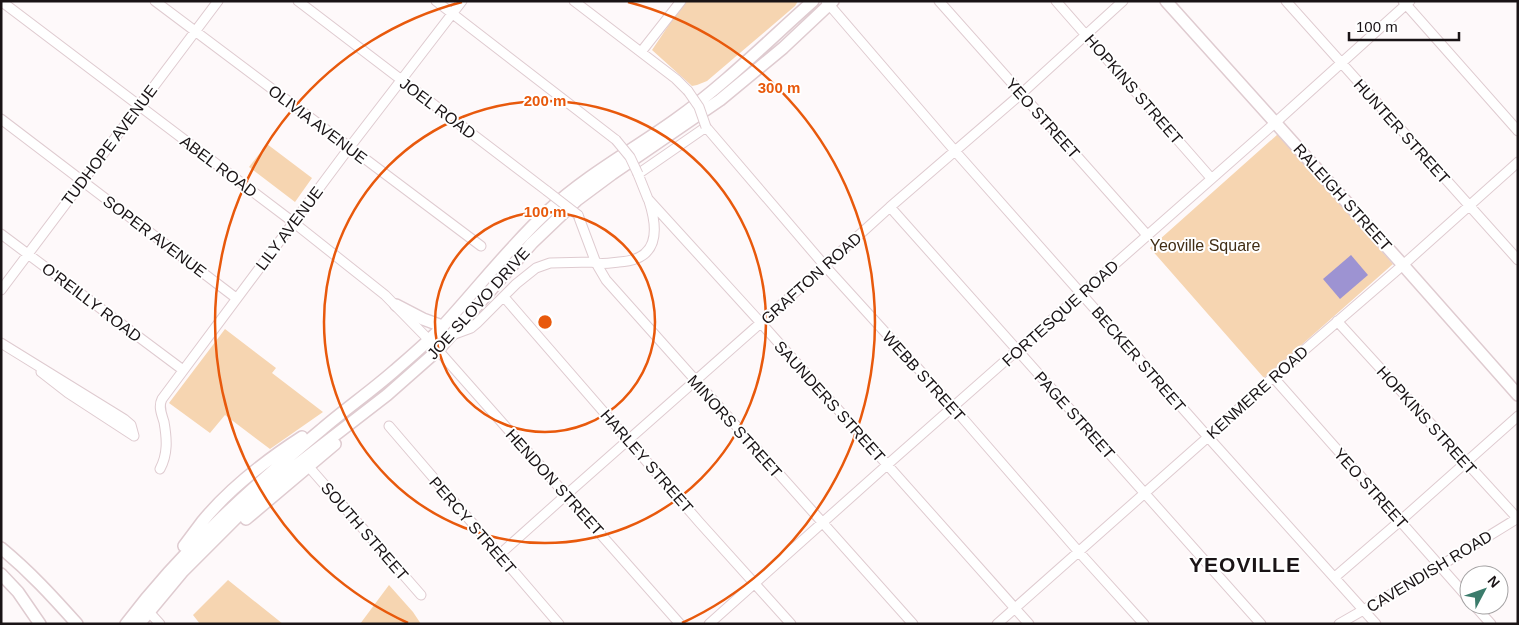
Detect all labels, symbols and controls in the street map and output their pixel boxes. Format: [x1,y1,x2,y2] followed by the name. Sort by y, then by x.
[1349,10,1459,42] scale bar
[1356,18,1398,35] text: 100 m
[1081,31,1186,148] street label: HOPKINS STREET
[397,75,479,142] street label: JOEL ROAD
[1002,75,1083,162] street label: YEO STREET
[1350,76,1453,187] street label: HUNTER STREET
[758,79,800,96] text: 300 m
[59,82,160,209] street label: TUDHOPE AVENUE
[265,82,370,167] street label: OLIVIA AVENUE
[524,92,566,109] text: 200 m
[177,132,260,201] street label: ABEL ROAD
[1290,140,1395,254] street label: RALEIGH STREET
[253,183,326,273] street label: LILY AVENUE
[100,192,209,281] street label: SOPER AVENUE
[524,203,566,220] text: 100 m
[758,229,865,328] street label: GRAFTON ROAD
[1150,237,1260,254] park label: Yeoville Square
[424,244,533,363] street label: JOE SLOVO DRIVE
[999,257,1122,370] street label: FORTESQUE ROAD
[39,260,145,345] street label: O'REILLY ROAD
[1088,303,1189,415] street label: BECKER STREET
[536,313,554,331] centre of rings
[879,328,968,425] street label: WEBB STREET
[771,338,888,465] street label: SAUNDERS STREET
[1203,343,1311,442] street label: KENMERE ROAD
[1374,363,1480,478] street label: HOPKINS STREET
[1031,368,1118,462] street label: PAGE STREET
[684,372,785,481] street label: MINORS STREET
[597,406,696,517] street label: HARLEY STREET
[503,426,607,539] street label: HENDON STREET
[1330,445,1411,532] street label: YEO STREET
[426,474,519,577] street label: PERCY STREET
[318,479,412,584] street label: SOUTH STREET
[1363,526,1495,616] street label: CAVENDISH ROAD
[1189,553,1301,576] district label: YEOVILLE
[1459,565,1509,615] north arrow

